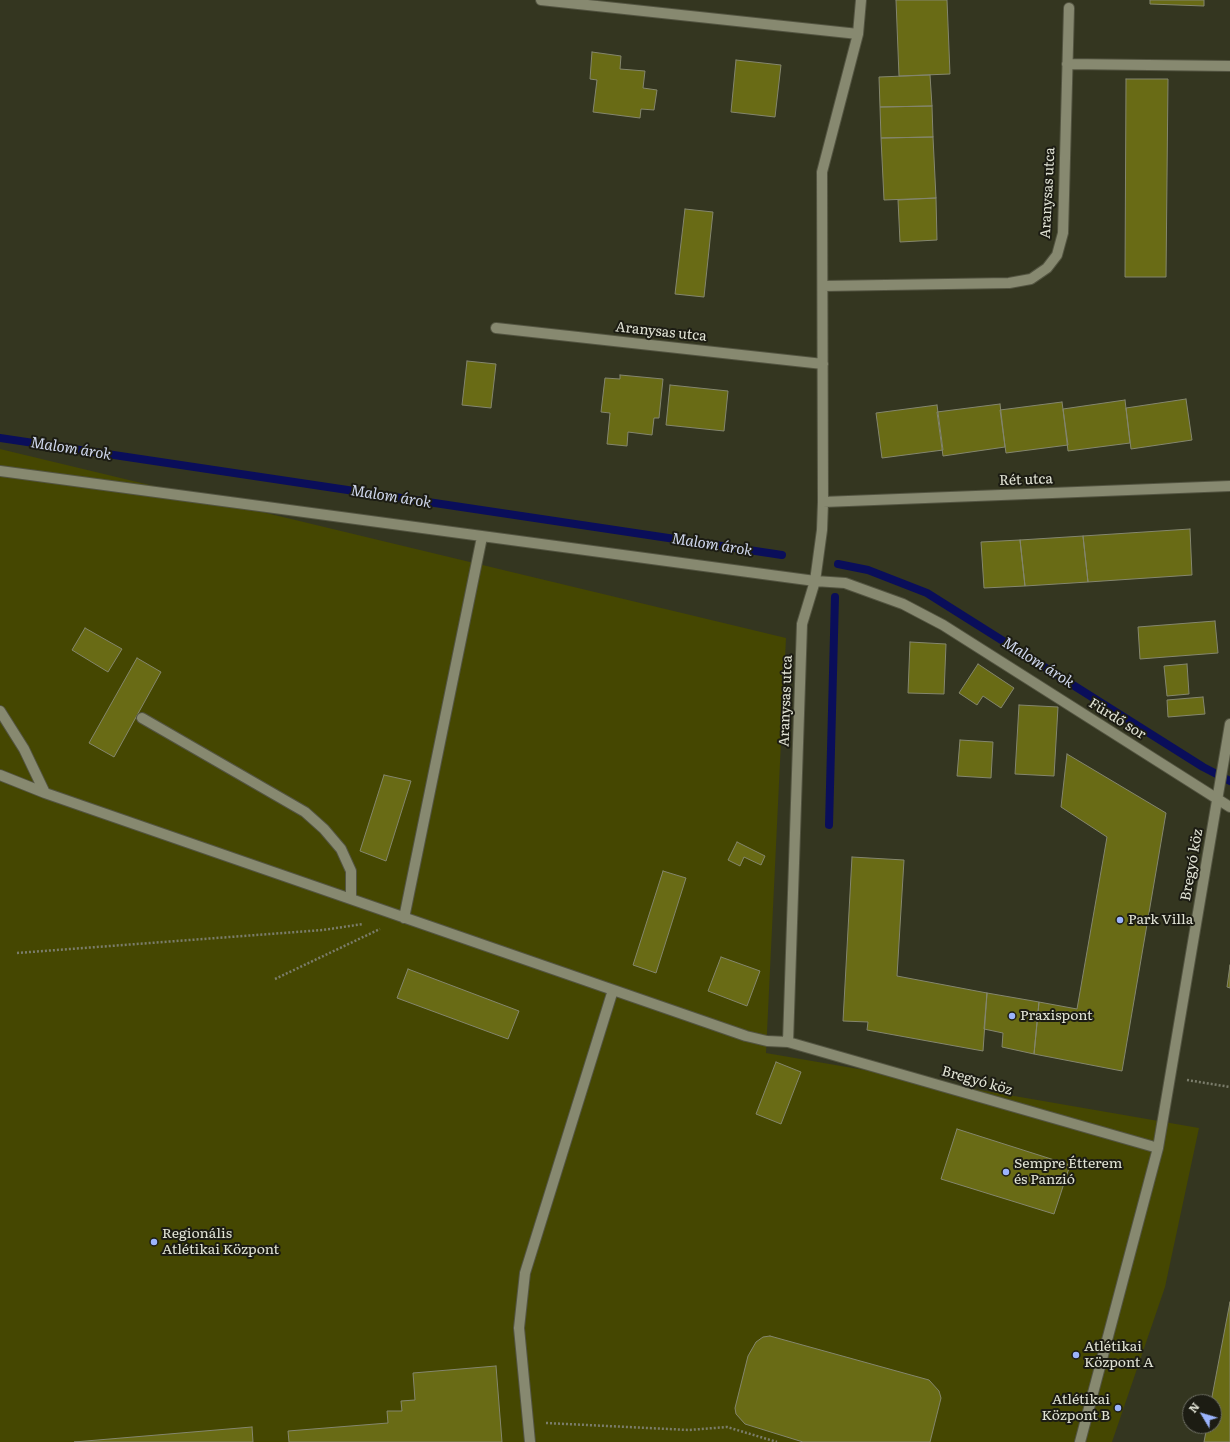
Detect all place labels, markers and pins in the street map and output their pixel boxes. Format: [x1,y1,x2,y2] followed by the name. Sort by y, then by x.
[1128,912,1193,928] place label: Park Villa
[1115,915,1125,925] marker: Park Villa
[1020,1008,1093,1024] place label: Praxispont
[1007,1011,1017,1021] marker: Praxispont
[1014,1156,1122,1188] place label: Sempre Étterem és Panzió
[1001,1167,1011,1177] marker: Sempre Étterem és Panzió
[162,1226,279,1258] place label: Regionális Atlétikai Központ
[149,1237,159,1247] marker: Regionális Atlétikai Központ
[1084,1339,1154,1372] place label: Atlétikai Központ A
[1071,1350,1081,1360] marker: Atlétikai Központ A
[1042,1392,1110,1424] place label: Atlétikai Központ B
[1113,1403,1123,1413] marker: Atlétikai Központ B

